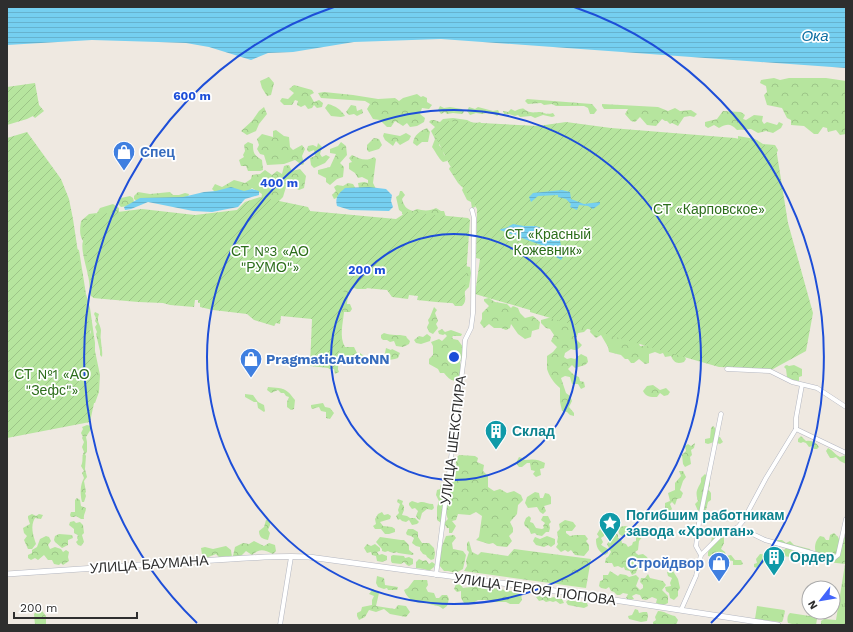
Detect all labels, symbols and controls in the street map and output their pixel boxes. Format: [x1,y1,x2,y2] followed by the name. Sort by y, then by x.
[801,27,829,45] water label: Ока
[173,89,211,103] text: 600 m
[111,139,137,172] shop icon: Спец
[140,144,175,160] place label: Спец
[260,176,298,190] text: 400 m
[653,201,765,217] park label: СТ «Карповское»
[505,226,591,258] park label: СТ «Красный Кожевник»
[231,243,309,275] park label: СТ №3 «АО "РУМО"»
[348,263,386,277] text: 200 m
[238,346,264,379] shop icon: PragmaticAutoNN
[447,350,461,364] centre of rings
[266,351,390,367] place label: PragmaticAutoNN
[14,366,90,398] park label: СТ №1 «АО "Зефс"»
[437,374,469,506] street label: УЛИЦА ШЕКСПИРА
[483,418,509,451] building icon: Склад
[512,423,555,439] place label: Склад
[626,507,785,539] place label: Погибшим работникам завода «Хромтан»
[597,510,623,543] place icon: Погибшим работникам завода «Хромтан»
[761,544,787,577] building icon: Ордер
[790,549,834,565] place label: Ордер
[706,550,732,583] shop icon: Стройдвор
[89,552,210,576] street label: УЛИЦА БАУМАНА
[627,555,704,571] place label: Стройдвор
[453,570,618,608] street label: УЛИЦА ГЕРОЯ ПОПОВА
[801,580,841,620] north arrow
[14,594,137,620] scale bar
[805,598,821,612] text: N
[20,601,57,615] text: 200 m

